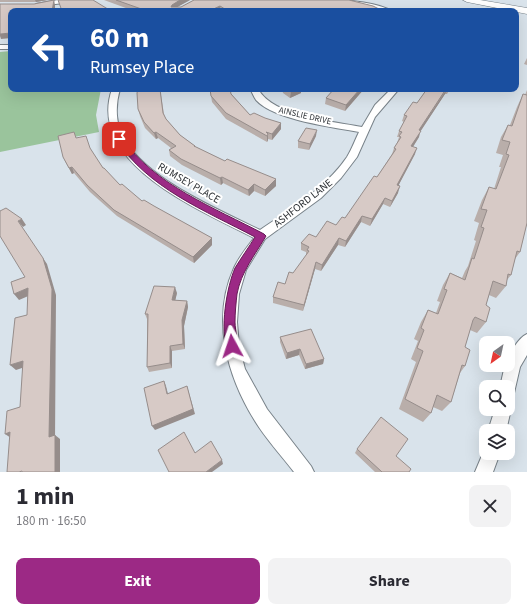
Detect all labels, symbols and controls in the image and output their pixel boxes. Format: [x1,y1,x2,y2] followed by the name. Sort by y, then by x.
[90,18,149,58] text: 60 m
[24,24,76,76] icon: left
[90,55,194,80] text: Rumsey Place
[277,104,333,128] street label: AINSLIE DRIVE
[102,122,136,156] pin
[108,128,130,150] icon: arrive
[155,159,223,207] street label: RUMSEY PLACE
[270,175,336,231] street label: ASHFORD LANE
[211,325,253,367] position arrow
[479,336,515,372] north arrow
[479,336,515,460] map controls
[479,380,515,416] button: search
[479,424,515,460] button: layers
[16,479,74,514] text: 1 min
[469,485,511,527] button: close
[16,512,86,530] text: 180 m · 16:50
[16,558,260,604] button: Exit
[268,558,511,604] button: Share

